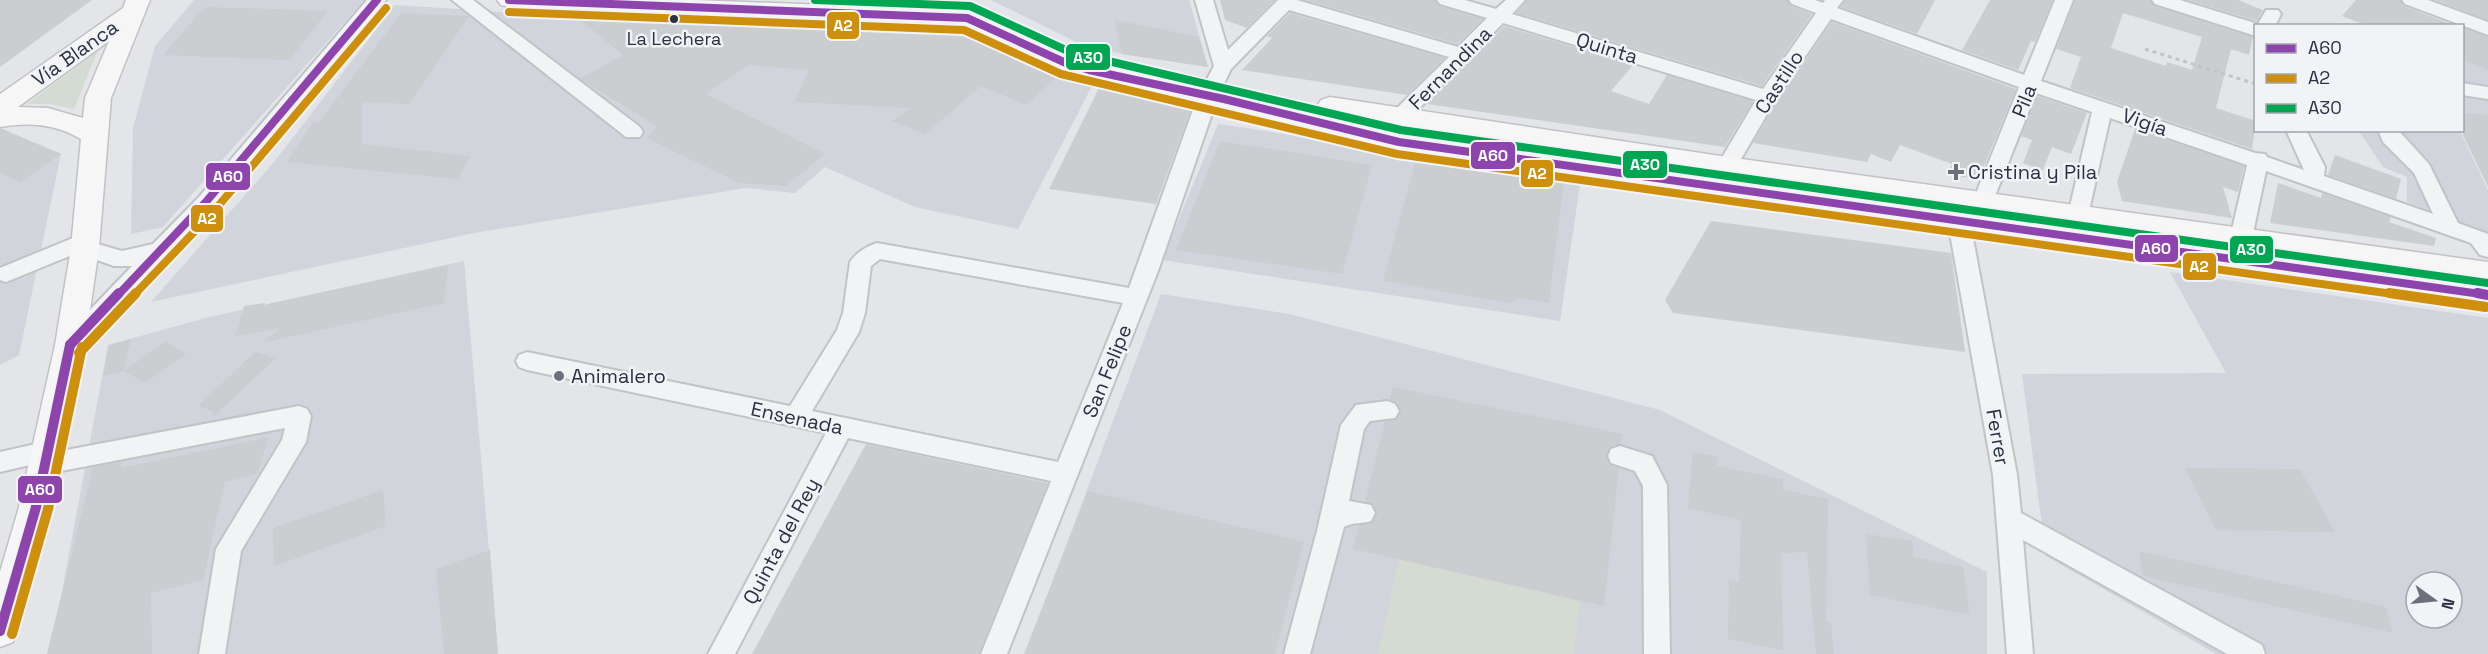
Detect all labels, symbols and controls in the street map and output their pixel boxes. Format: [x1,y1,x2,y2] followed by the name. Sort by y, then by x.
[826,11,860,40] line badge: A2
[668,13,680,25] marker: La Lechera
[27,14,123,92] street label: Vía Blanca
[833,15,853,36] text: A2
[1403,21,1497,115] street label: Fernandina
[2254,24,2464,132] legend
[1573,26,1641,70] street label: Quinta
[627,27,721,50] place label: La Lechera
[2308,36,2342,59] text: A60
[1065,43,1111,71] line badge: A30
[1749,45,1809,119] street label: Castillo
[1073,47,1103,68] text: A30
[2308,66,2330,89] text: A2
[2006,81,2042,121] street label: Pila
[2308,96,2342,119] text: A30
[2119,102,2171,142] street label: Vigía
[1470,141,1516,170] line badge: A60
[1478,145,1508,166] text: A60
[1622,150,1668,179] line badge: A30
[1630,154,1660,175] text: A30
[1520,159,1554,188] line badge: A2
[1968,159,2097,185] place label: Cristina y Pila
[205,162,251,191] line badge: A60
[1527,163,1547,184] text: A2
[1949,165,1963,179] marker: Cristina y Pila
[213,166,243,187] text: A60
[190,204,224,233] line badge: A2
[197,208,217,229] text: A2
[2134,234,2179,263] line badge: A60
[2229,235,2274,264] line badge: A30
[2141,238,2171,259] text: A60
[2236,239,2266,260] text: A30
[2182,252,2217,281] line badge: A2
[2189,256,2209,277] text: A2
[1077,321,1137,421] street label: San Felipe
[571,363,666,389] place label: Animalero
[552,369,566,383] marker: Animalero
[748,396,846,440] street label: Ensenada
[1980,407,2016,467] street label: Ferrer
[737,473,825,609] street label: Quinta del Rey
[17,475,63,504] line badge: A60
[25,479,55,500] text: A60
[2404,570,2464,630] north arrow
[2436,596,2460,612] text: N

